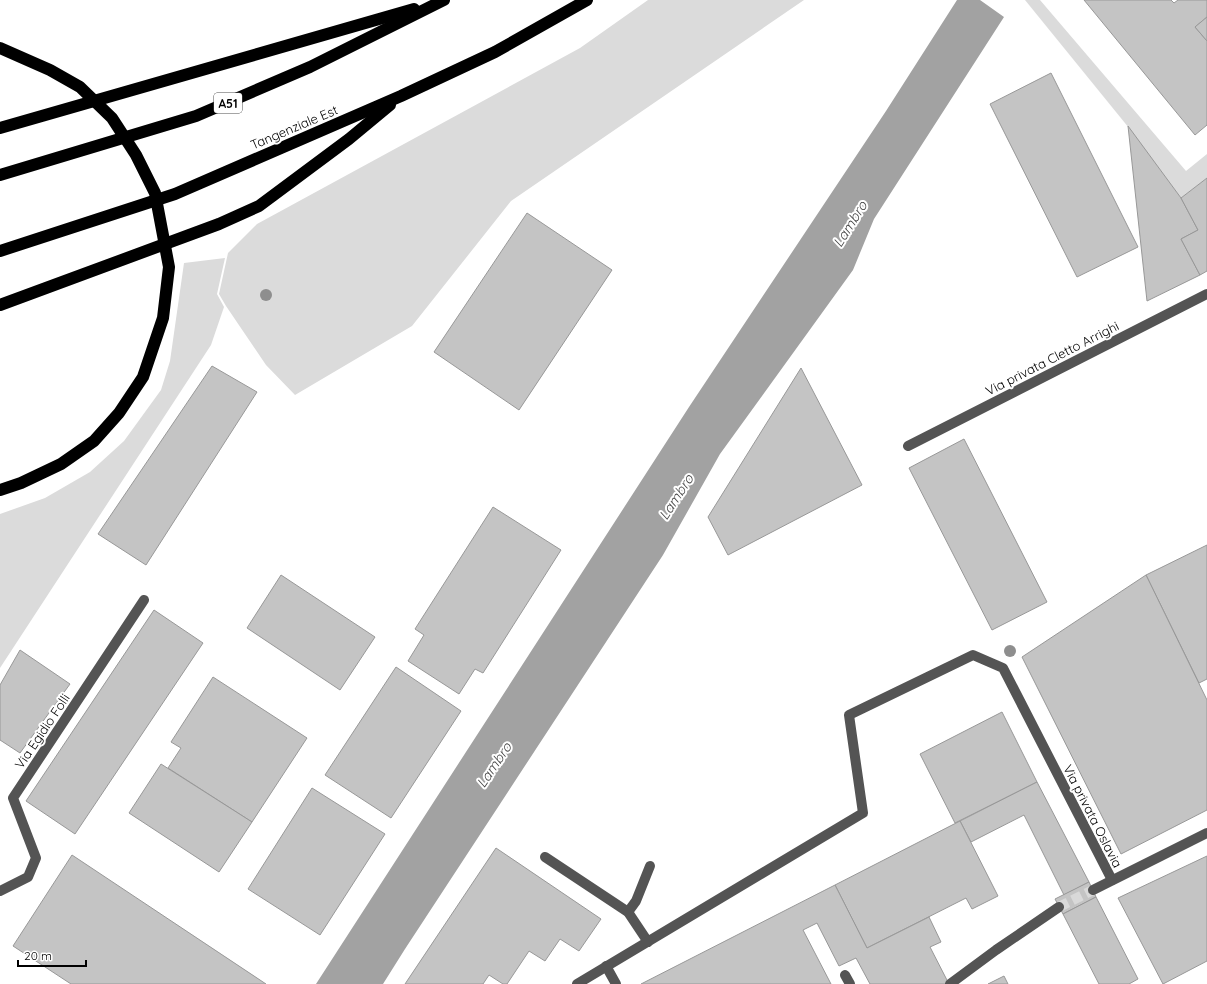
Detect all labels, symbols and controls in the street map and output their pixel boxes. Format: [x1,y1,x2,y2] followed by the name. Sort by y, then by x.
[214,93,242,113] road number: A51
[248,101,340,153] street label: Tangenziale Est
[829,197,871,250] water label: Lambro
[983,317,1121,399] street label: Via privata Cletto Arrighi
[655,470,698,523] water label: Lambro
[11,691,73,771] street label: Via Egidio Folli
[472,738,516,791] water label: Lambro
[1060,762,1126,870] street label: Via privata Oslavia
[18,942,86,968] scale bar
[24,948,52,963] text: 20 m

